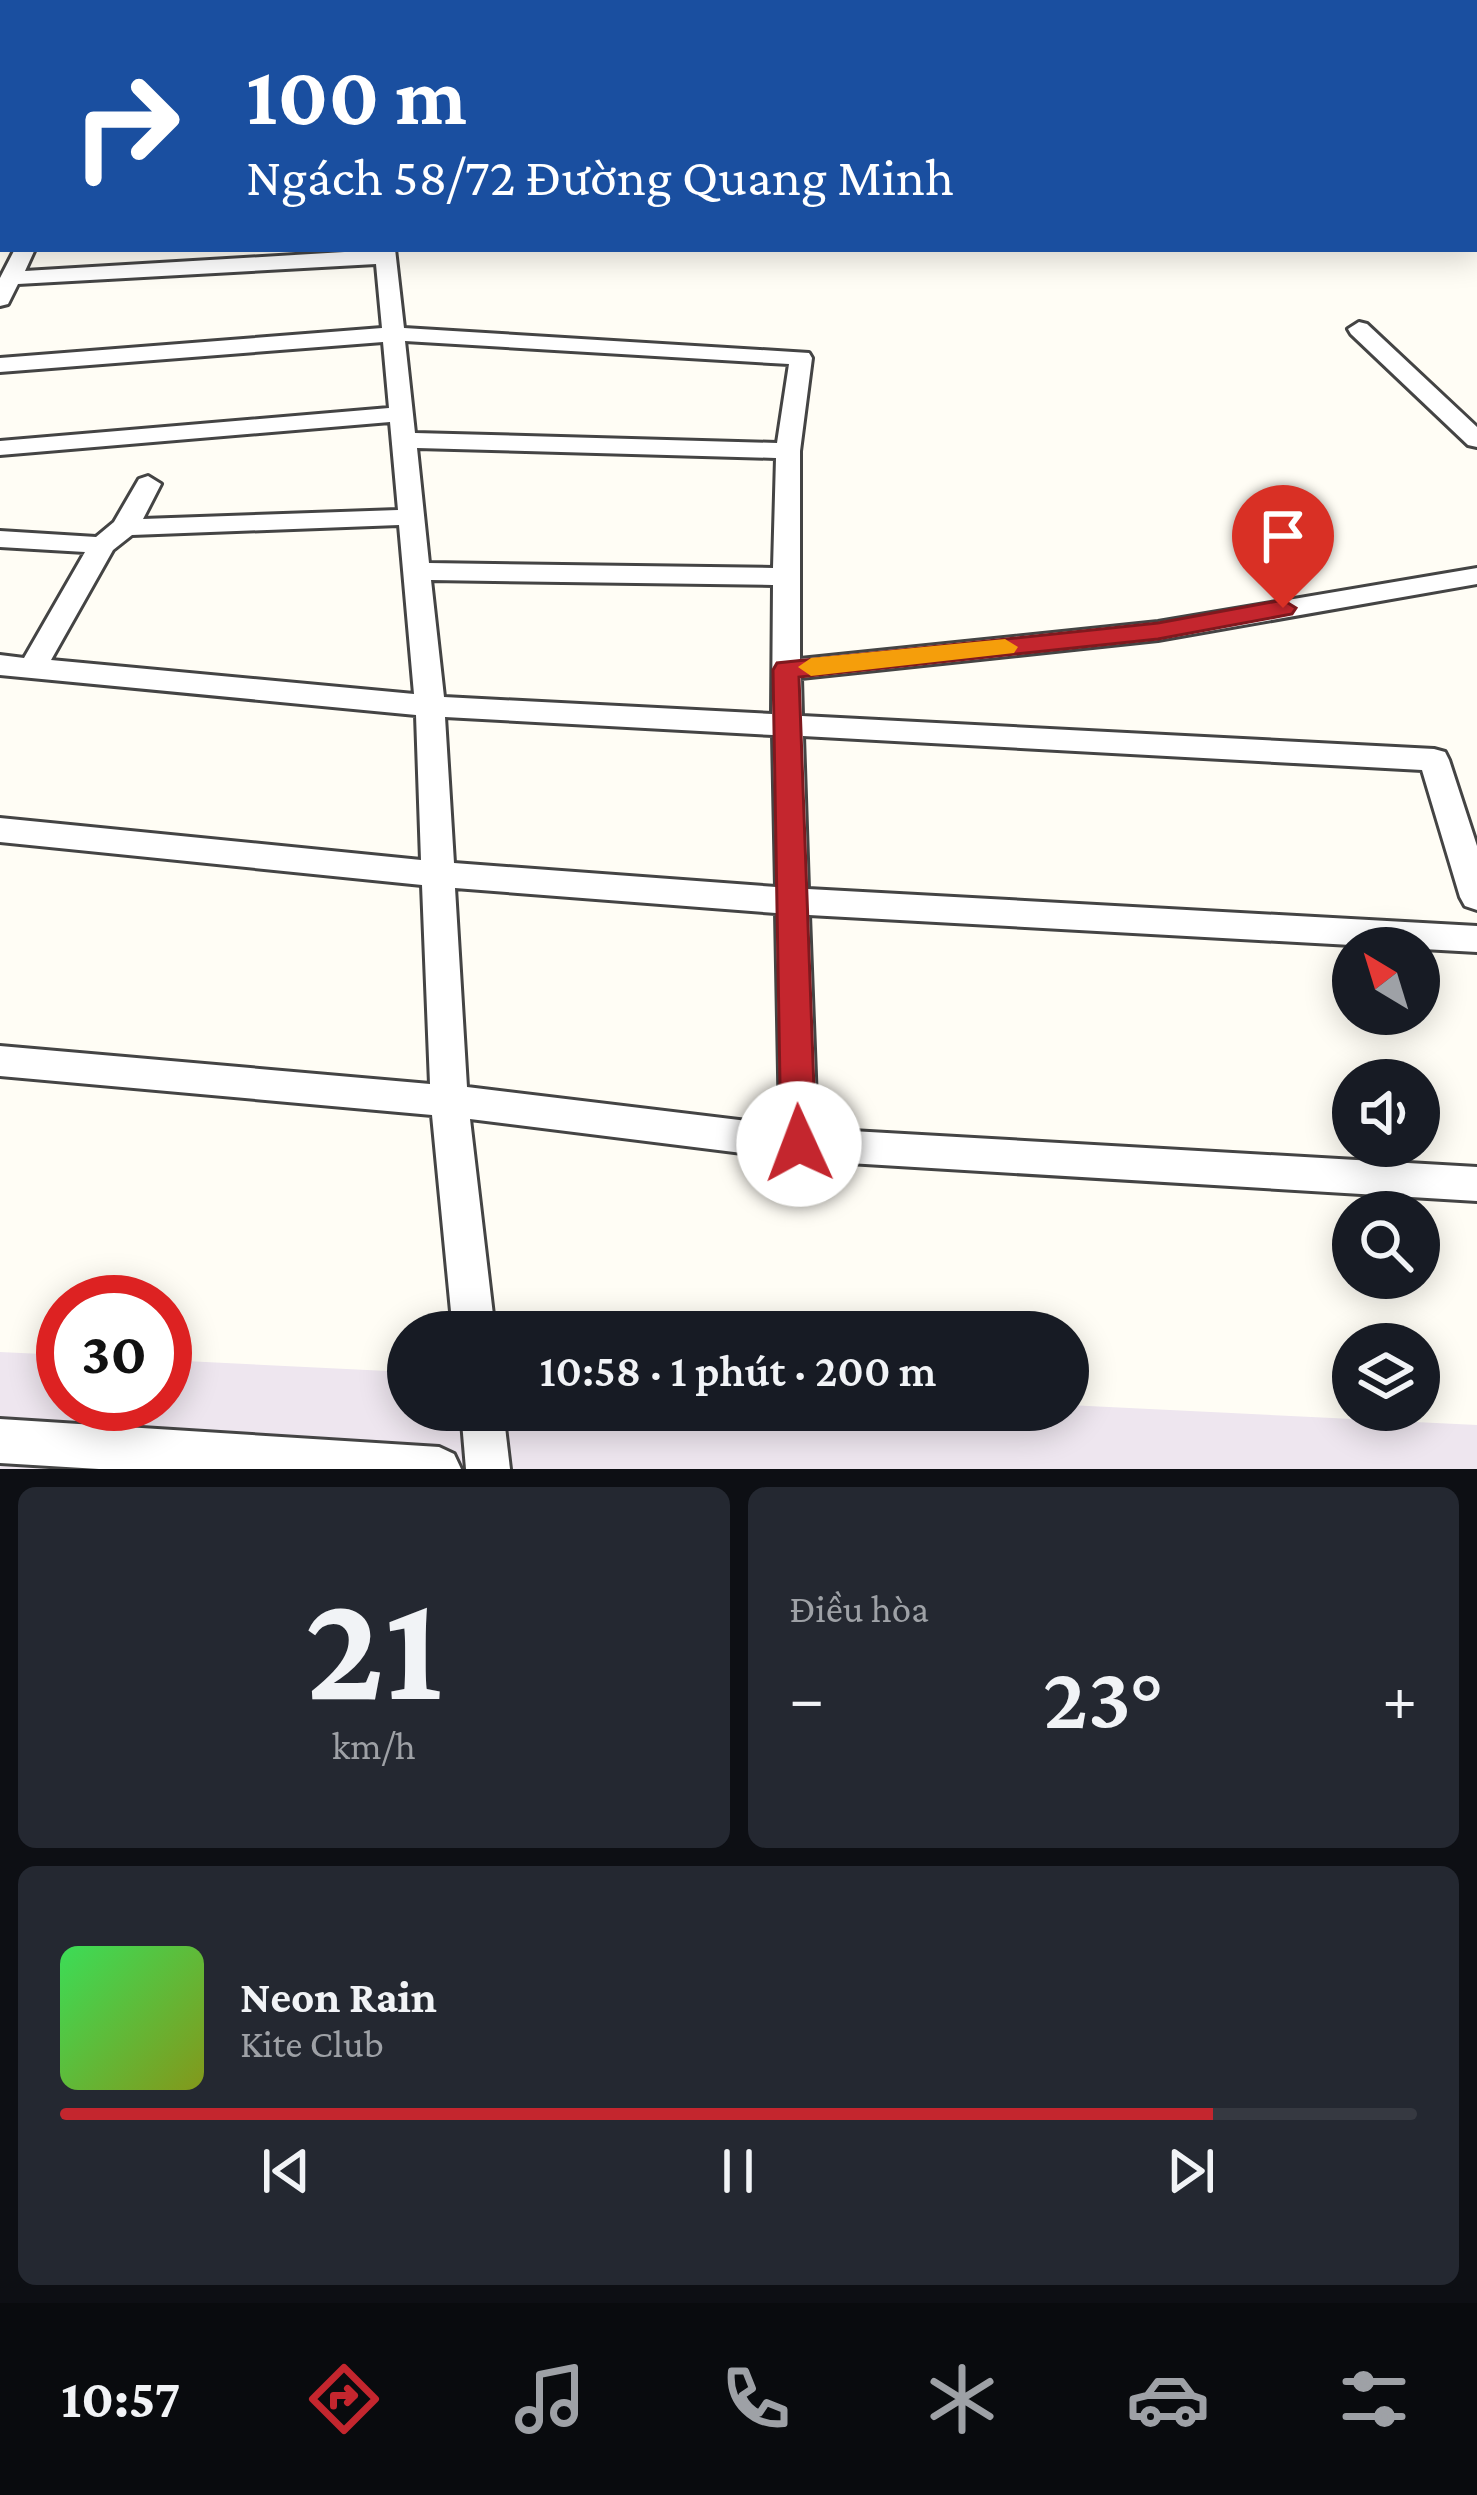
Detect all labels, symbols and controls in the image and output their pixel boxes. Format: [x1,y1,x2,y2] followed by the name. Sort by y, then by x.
[48,48,204,204] icon: right
[246,49,467,142] text: 100 m
[246,147,954,207] text: Ngách 58/72 Đường Quang Minh
[1232,485,1334,608] pin
[1250,503,1316,569] icon: arrive
[1332,927,1440,1035] north arrow
[1332,927,1440,1431] map controls
[1332,1059,1440,1167] button: sound
[736,1081,862,1207] position arrow
[1332,1191,1440,1299] button: search
[36,1275,192,1431] speed limit sign: 30
[1332,1323,1440,1431] button: layers
[540,1346,936,1396] text: 10:58 · 1 phút · 200 m
[305,1559,443,1733] text: 21
[790,1587,929,1630] text: Điều hòa
[1043,1647,1164,1747] text: 23°
[790,1661,824,1734] text: −
[1382,1661,1417,1734] text: +
[332,1724,416,1767] text: km/h
[240,1972,437,2022] text: Neon Rain
[240,2022,384,2065] text: Kite Club
[253,2138,319,2204] icon: previous
[705,2138,771,2204] icon: pause
[1158,2138,1224,2204] icon: next
[302,2357,386,2441] icon: directions
[508,2357,592,2441] icon: music
[714,2357,798,2441] icon: phone
[920,2357,1004,2441] icon: climate
[1126,2357,1210,2441] icon: car
[1332,2357,1416,2441] icon: filters
[61,2369,180,2429] text: 10:57

